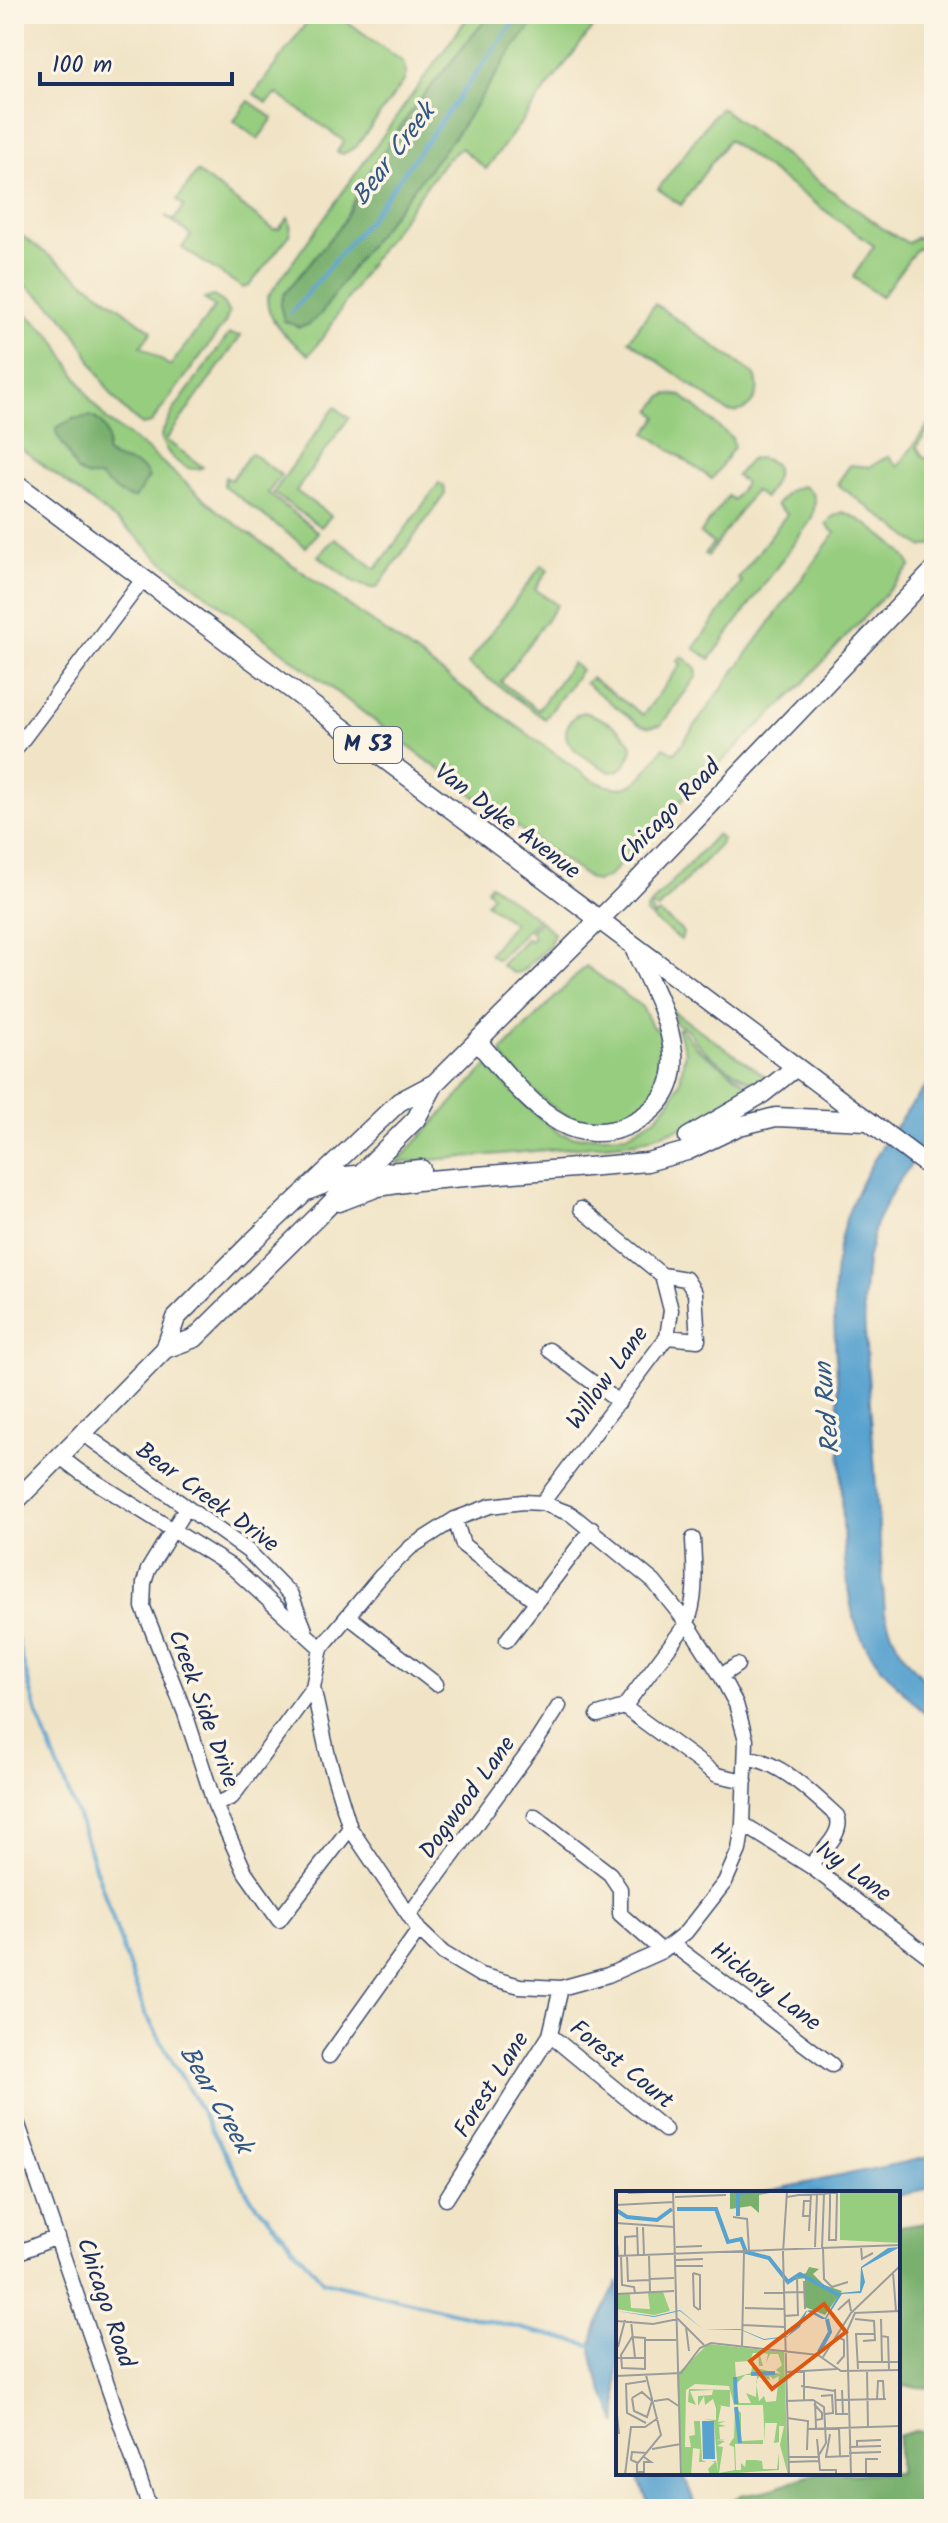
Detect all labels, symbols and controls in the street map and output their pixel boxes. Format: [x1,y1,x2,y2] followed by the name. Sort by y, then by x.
[40,36,232,86] scale bar
[52,46,112,85] text: 100 m
[341,92,449,215] water label: Bear Creek
[334,727,402,763] road number: M 53
[609,749,732,874] street label: Chicago Road
[425,754,589,891] street label: Van Dyke Avenue
[557,1317,659,1438] street label: Willow Lane
[803,1358,853,1456] water label: Red Run
[127,1432,287,1564] street label: Bear Creek Drive
[156,1624,250,1794] street label: Creek Side Drive
[410,1728,527,1868] street label: Dogwood Lane
[807,1831,900,1913] street label: Ivy Lane
[701,1932,829,2042] street label: Hickory Lane
[560,2010,683,2120] street label: Forest Court
[444,2024,540,2146] street label: Forest Lane
[167,2038,265,2165] water label: Bear Creek
[616,2191,900,2475] inset map
[65,2233,146,2374] street label: Chicago Road

